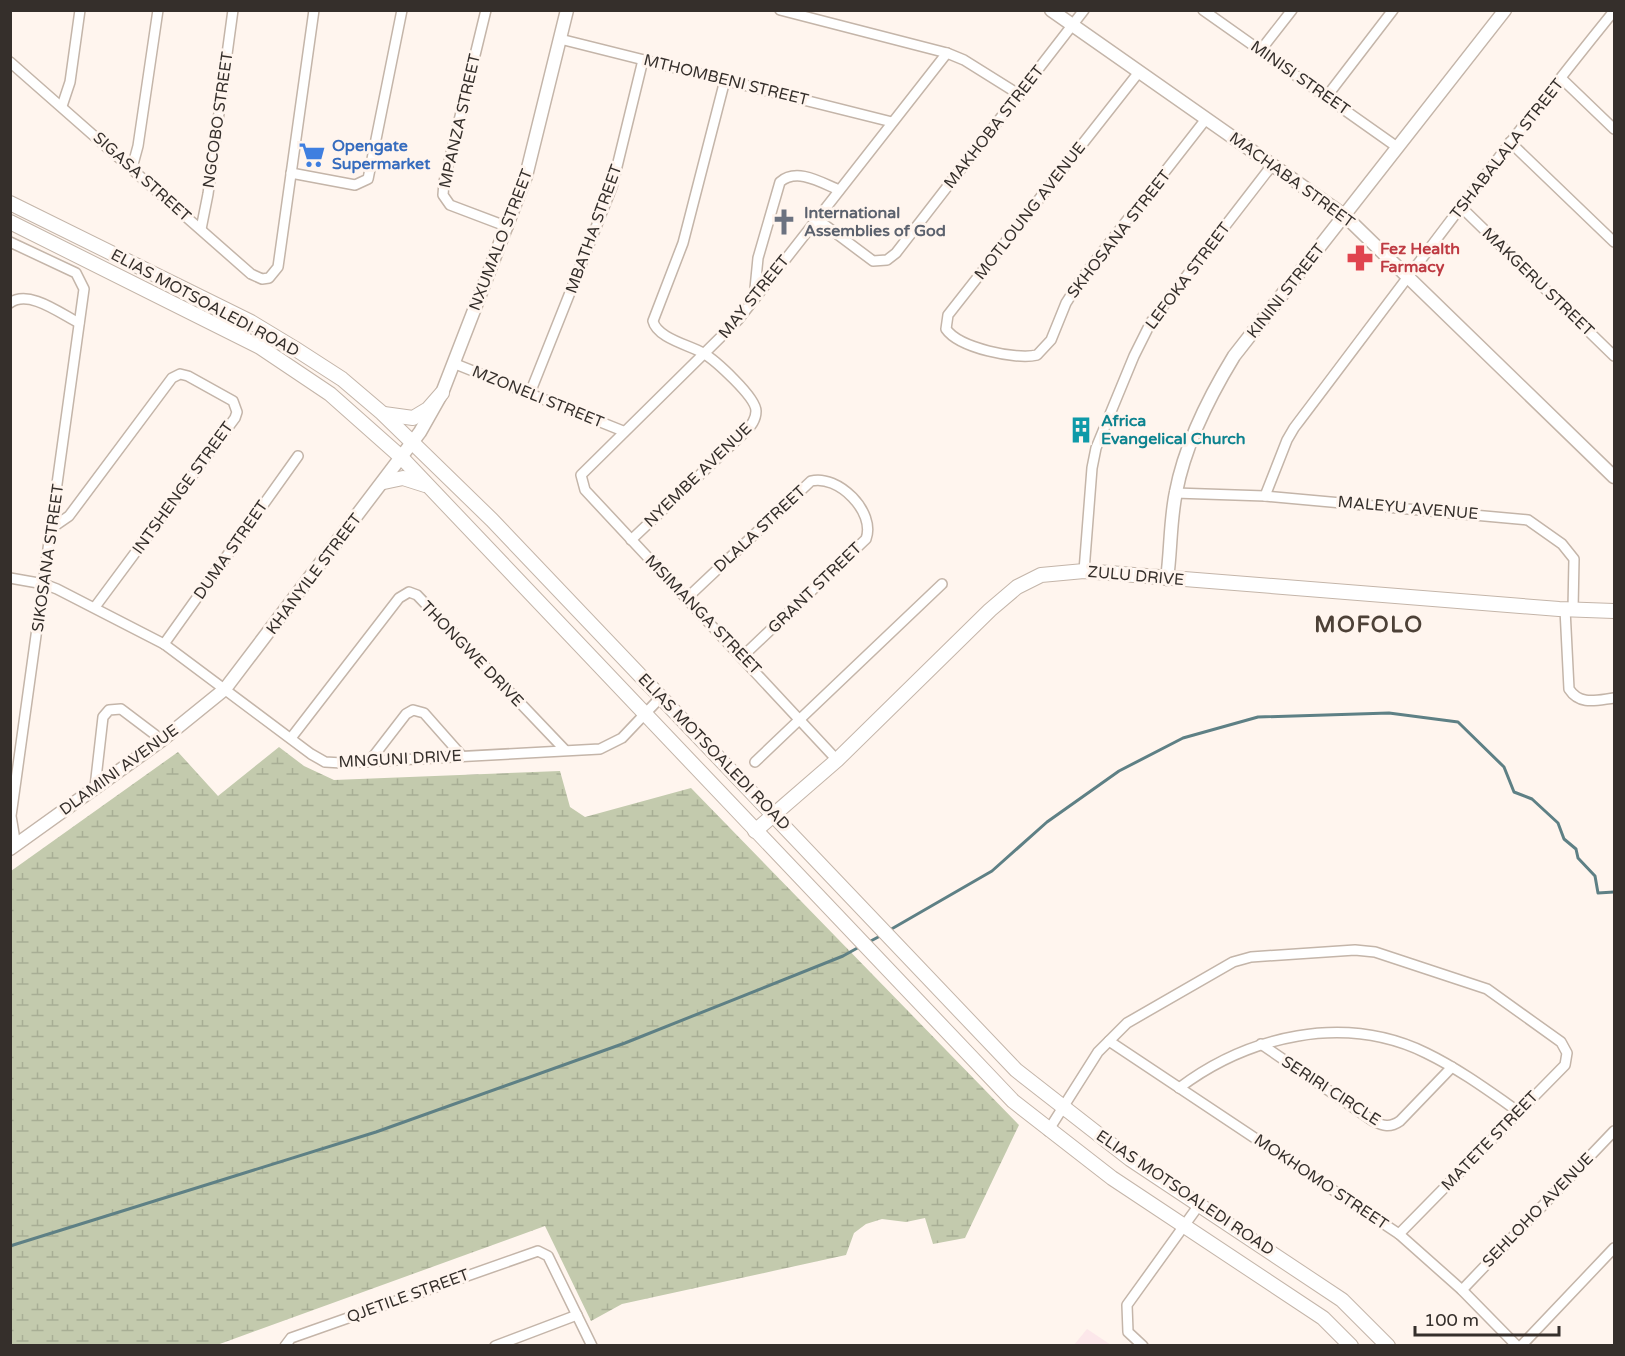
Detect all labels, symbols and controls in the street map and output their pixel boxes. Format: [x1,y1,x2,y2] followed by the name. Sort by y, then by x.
[1247,36,1354,120] street label: MINISI STREET
[199,50,238,190] street label: NGCOBO STREET
[642,50,811,110] street label: MTHOMBENI STREET
[435,52,485,190] street label: MPANZA STREET
[940,61,1048,193] street label: MAKHOBA STREET
[1446,74,1568,223] street label: TSHABALALA STREET
[89,128,195,226] street label: SIGASA STREET
[1225,128,1359,232] street label: MACHABA STREET
[332,136,431,174] place label: Opengate Supermarket
[970,138,1090,284] street label: MOTLOUNG AVENUE
[297,140,327,170] supermarket icon: Opengate Supermarket
[561,161,627,296] street label: MBATHA STREET
[465,166,537,314] street label: NXUMALO STREET
[1063,166,1175,302] street label: SKHOSANA STREET
[804,203,946,241] place label: International Assemblies of God
[769,207,799,237] church icon: International Assemblies of God
[1141,218,1235,333] street label: LEFOKA STREET
[1478,223,1598,341] street label: MAKGERU STREET
[1243,239,1329,342] street label: KININI STREET
[1380,239,1460,277] place label: Fez Health Farmacy
[1345,243,1375,273] pharmacy icon: Fez Health Farmacy
[107,245,303,361] street label: ELIAS MOTSOALEDI ROAD
[714,251,794,343] street label: MAY STREET
[469,361,607,433] street label: MZONELI STREET
[1101,411,1246,449] place label: Africa Evangelical Church
[1066,415,1096,445] building icon: Africa Evangelical Church
[128,418,238,558] street label: INTSHENGE STREET
[640,419,756,531] street label: NYEMBE AVENUE
[710,481,810,577] street label: DLALA STREET
[28,483,68,633] street label: SIKOSANA STREET
[1337,492,1479,524] street label: MALEYU AVENUE
[189,496,273,603] street label: DUMA STREET
[262,509,366,639] street label: KHANYILE STREET
[764,538,866,638] street label: GRANT STREET
[641,551,766,679] street label: MSIMANGA STREET
[1087,562,1185,590] street label: ZULU DRIVE
[416,597,528,711] street label: THONGWE DRIVE
[1314,612,1424,638] district label: MOFOLO
[634,669,794,835] street label: ELIAS MOTSOALEDI ROAD
[56,720,182,820] street label: DLAMINI AVENUE
[338,746,462,772] street label: MNGUNI DRIVE
[1278,1052,1384,1130] street label: SERIRI CIRCLE
[1437,1087,1543,1195] street label: MATETE STREET
[1092,1126,1278,1260] street label: ELIAS MOTSOALEDI ROAD
[1250,1130,1392,1234] street label: MOKHOMO STREET
[1478,1149,1598,1271] street label: SEHLOHO AVENUE
[344,1264,472,1327] street label: QJETILE STREET
[1415,1299,1559,1337] scale bar
[1424,1309,1479,1331] text: 100 m

